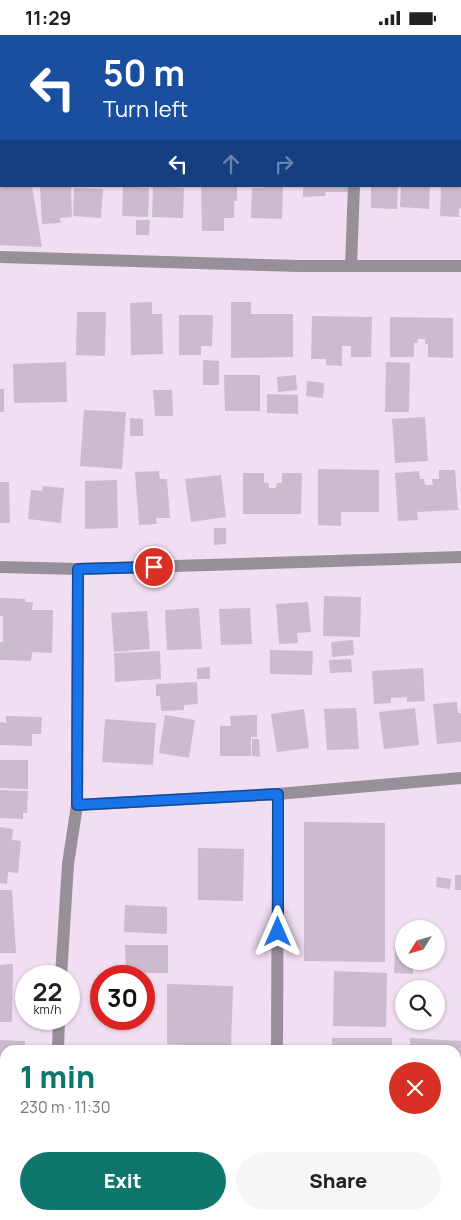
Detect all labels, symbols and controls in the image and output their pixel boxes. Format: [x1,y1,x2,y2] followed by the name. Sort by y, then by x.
[25,5,71,31] text: 11:29
[103,49,185,97] text: 50 m
[20,55,85,120] icon: left
[103,94,188,124] text: Turn left
[164,150,192,178] icon: left
[217,150,245,178] icon: ahead
[270,150,298,178] icon: right
[133,546,175,588] pin
[140,553,168,581] icon: arrive
[251,905,303,957] position arrow
[395,920,445,970] north arrow
[395,920,445,1030] map controls
[90,965,155,1030] speed limit sign: 30
[33,974,62,1009] text: 22
[395,980,445,1030] button: search
[34,1001,61,1018] text: km/h
[20,1056,95,1097] text: 1 min
[389,1062,441,1114] button: close
[20,1096,110,1118] text: 230 m · 11:30
[20,1152,226,1210] button: Exit
[236,1152,441,1210] button: Share

